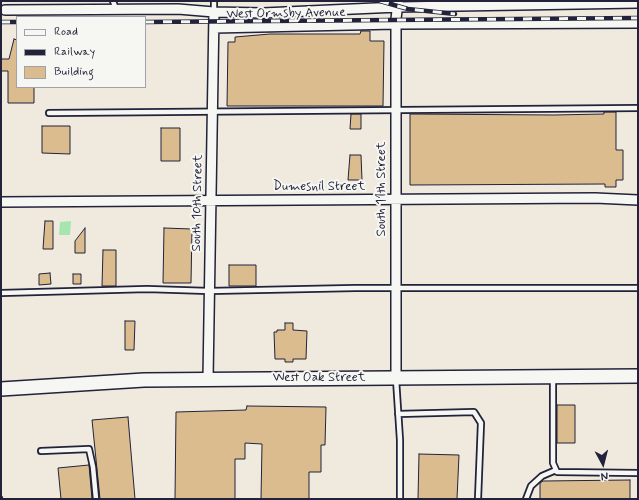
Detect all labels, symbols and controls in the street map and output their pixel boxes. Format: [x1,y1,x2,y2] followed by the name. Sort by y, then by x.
[226,5,346,23] street label: West Ormsby Avenue
[16,16,146,88] legend
[54,24,78,40] text: Road
[54,44,95,60] text: Railway
[54,64,94,80] text: Building
[374,142,390,236] street label: South 11th Street
[189,155,207,251] street label: South 10th Street
[273,179,365,195] street label: Dumesnil Street
[273,370,365,386] street label: West Oak Street
[583,444,623,484] north arrow
[600,469,609,483] text: N

